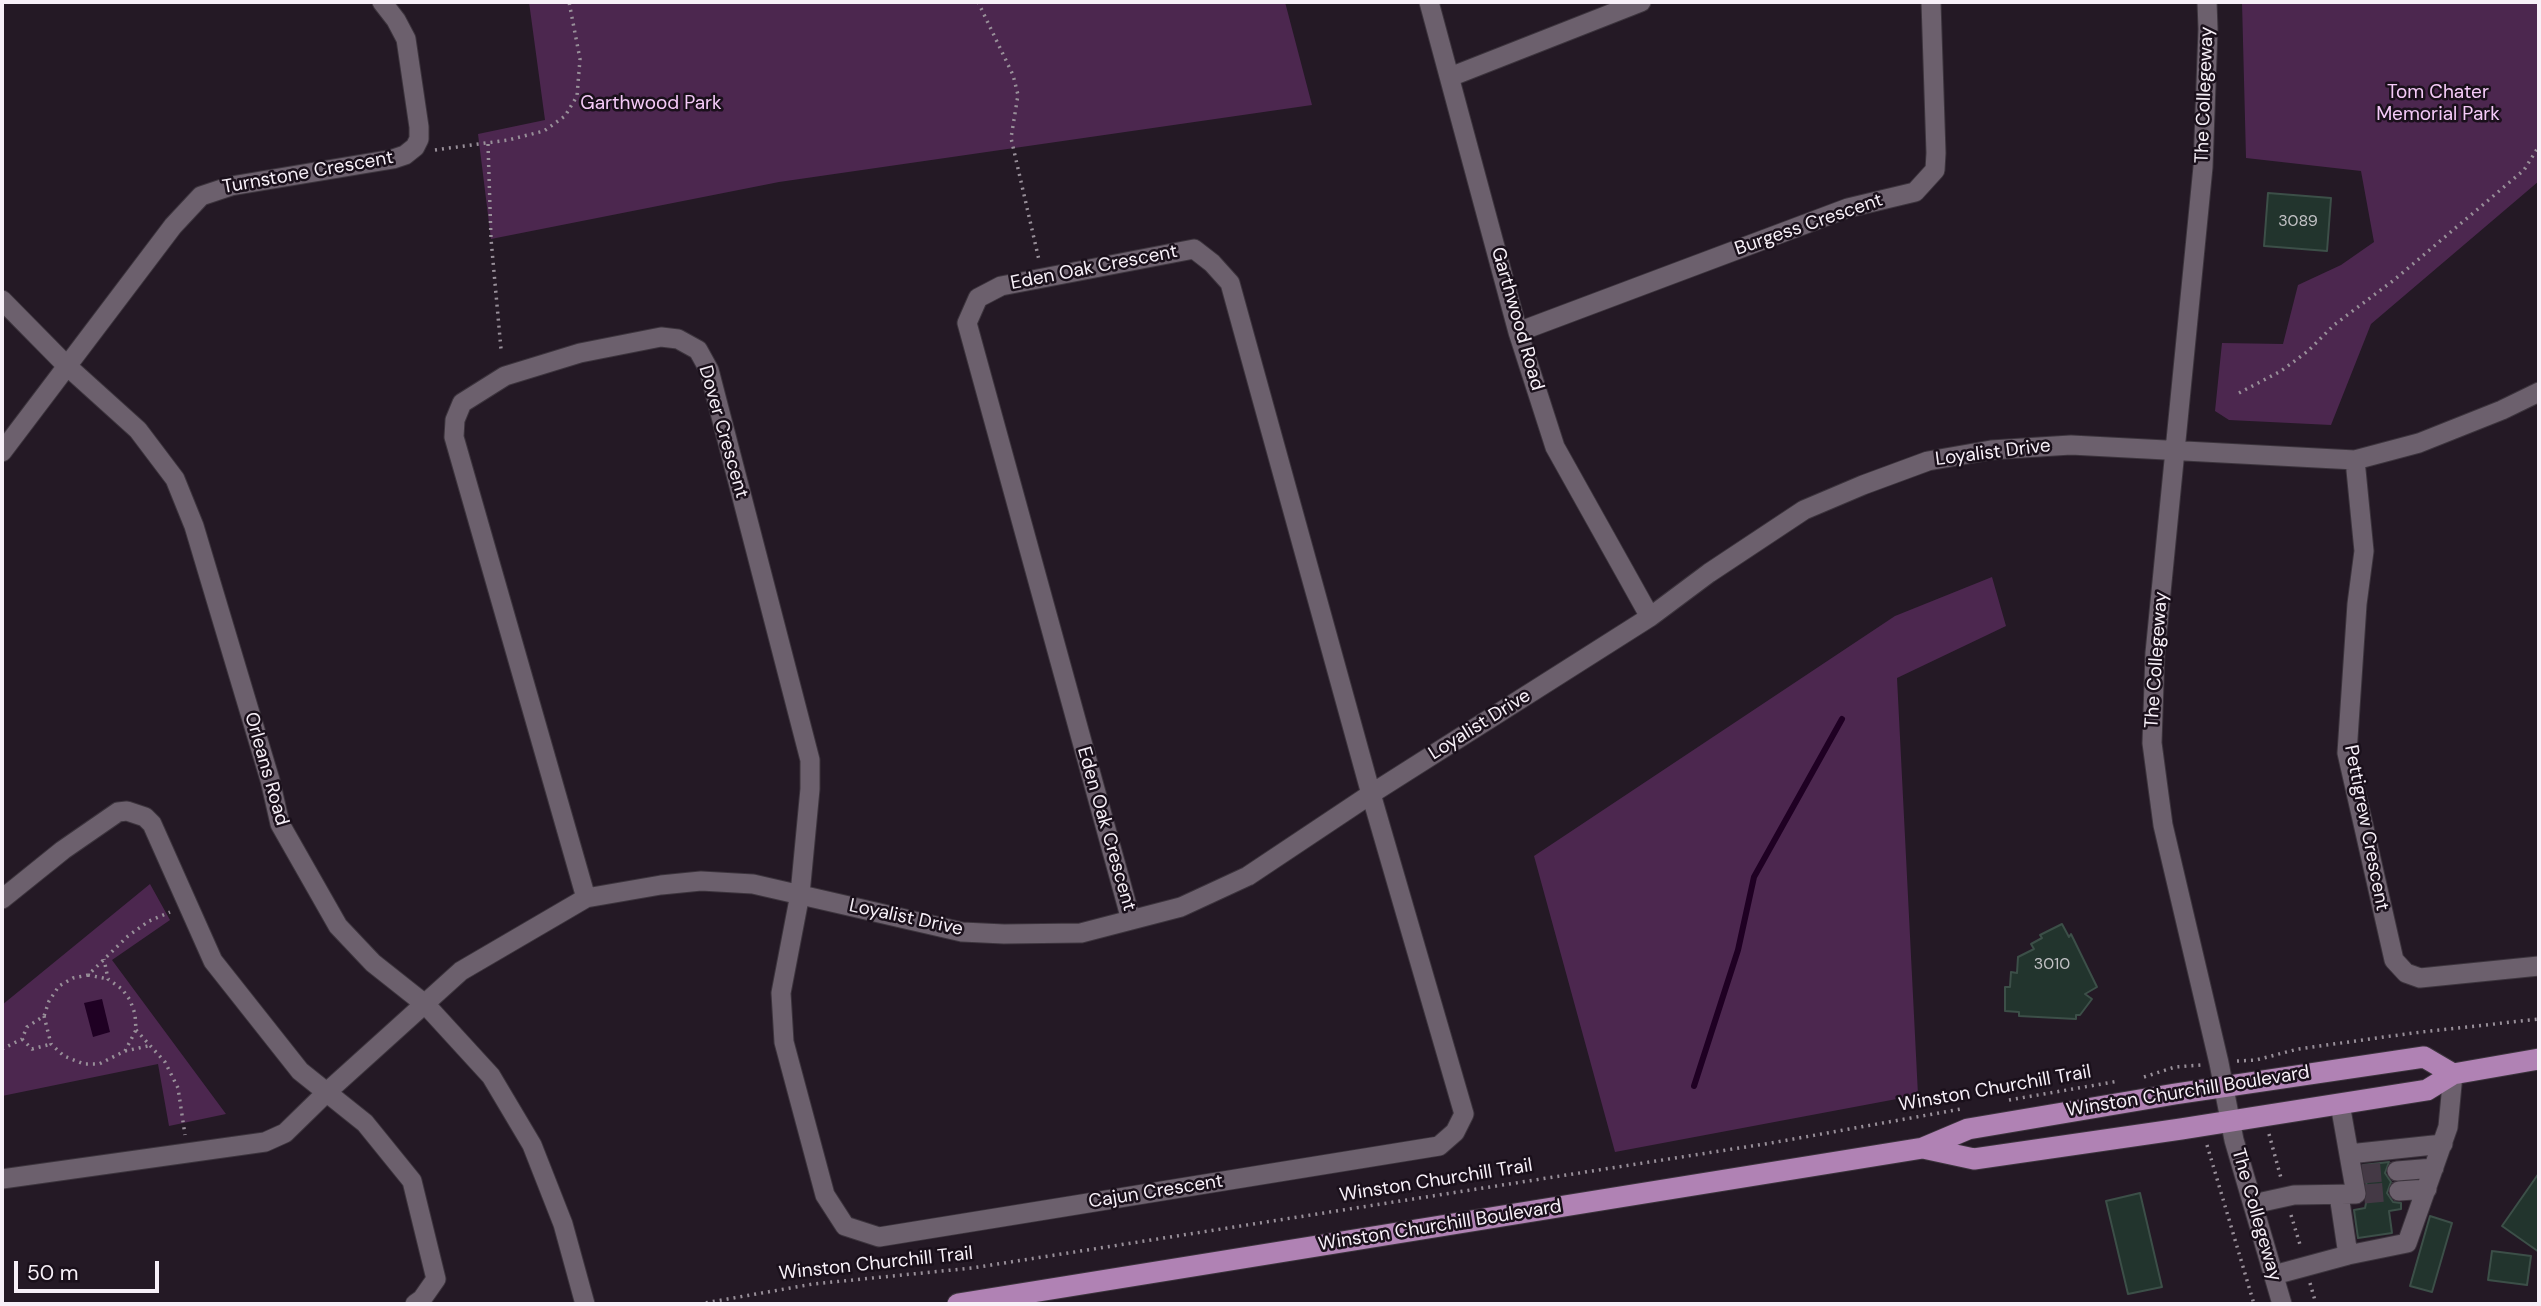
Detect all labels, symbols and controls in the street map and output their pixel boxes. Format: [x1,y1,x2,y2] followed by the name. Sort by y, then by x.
[2191,26,2219,164] street label: The Collegeway
[2376,82,2500,126] park label: Tom Chater Memorial Park
[580,93,722,115] park label: Garthwood Park
[221,147,395,199] street label: Turnstone Crescent
[1732,189,1886,261] street label: Burgess Crescent
[2278,212,2318,232] house number: 3089
[1009,241,1179,295] street label: Eden Oak Crescent
[1486,245,1548,393] street label: Garthwood Road
[693,363,753,501] street label: Dover Crescent
[1934,435,2052,471] street label: Loyalist Drive
[2141,591,2173,729] street label: The Collegeway
[1425,685,1535,765] street label: Loyalist Drive
[239,710,293,828] street label: Orleans Road
[2339,743,2393,913] street label: Pettigrew Crescent
[1072,744,1140,914] street label: Eden Oak Crescent
[847,895,965,941] street label: Loyalist Drive
[2034,955,2070,975] house number: 3010
[1897,1061,2093,1117] street label: Winston Churchill Trail
[2065,1061,2311,1123] street label: Winston Churchill Boulevard
[2226,1146,2286,1284] street label: The Collegeway
[1338,1154,1534,1208] street label: Winston Churchill Trail
[1087,1170,1225,1214] street label: Cajun Crescent
[1317,1195,1563,1257] street label: Winston Churchill Boulevard
[778,1242,974,1286] street label: Winston Churchill Trail
[18,1246,163,1290] scale bar
[27,1259,78,1287] text: 50 m

